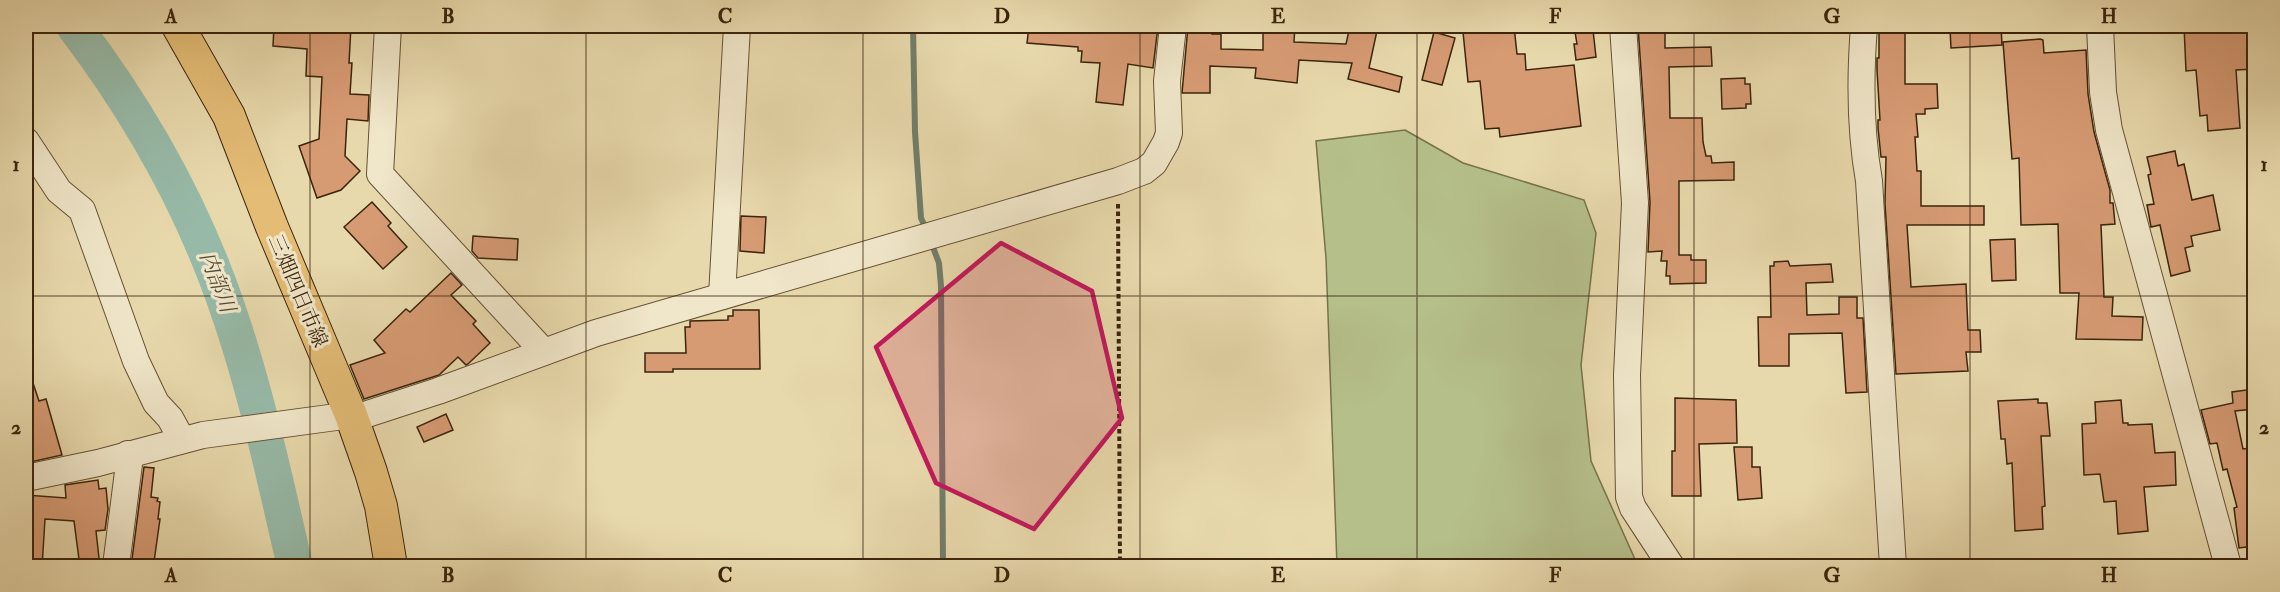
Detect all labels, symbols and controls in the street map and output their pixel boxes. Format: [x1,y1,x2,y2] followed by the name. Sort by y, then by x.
[164,4,178,29] text: A
[441,4,455,29] text: B
[718,4,732,29] text: C
[994,4,1010,29] text: D
[1271,4,1286,29] text: E
[1549,4,1562,29] text: F
[1824,4,1841,29] text: G
[2101,4,2117,29] text: H
[12,152,20,177] text: 1
[2260,152,2268,177] text: 1
[263,231,333,351] street label: 三畑四日市線
[193,248,242,318] water label: 内部川
[11,415,21,440] text: 2
[2259,415,2269,440] text: 2
[164,563,178,588] text: A
[441,563,455,588] text: B
[718,563,732,588] text: C
[994,563,1010,588] text: D
[1271,563,1286,588] text: E
[1549,563,1562,588] text: F
[1824,563,1841,588] text: G
[2101,563,2117,588] text: H

